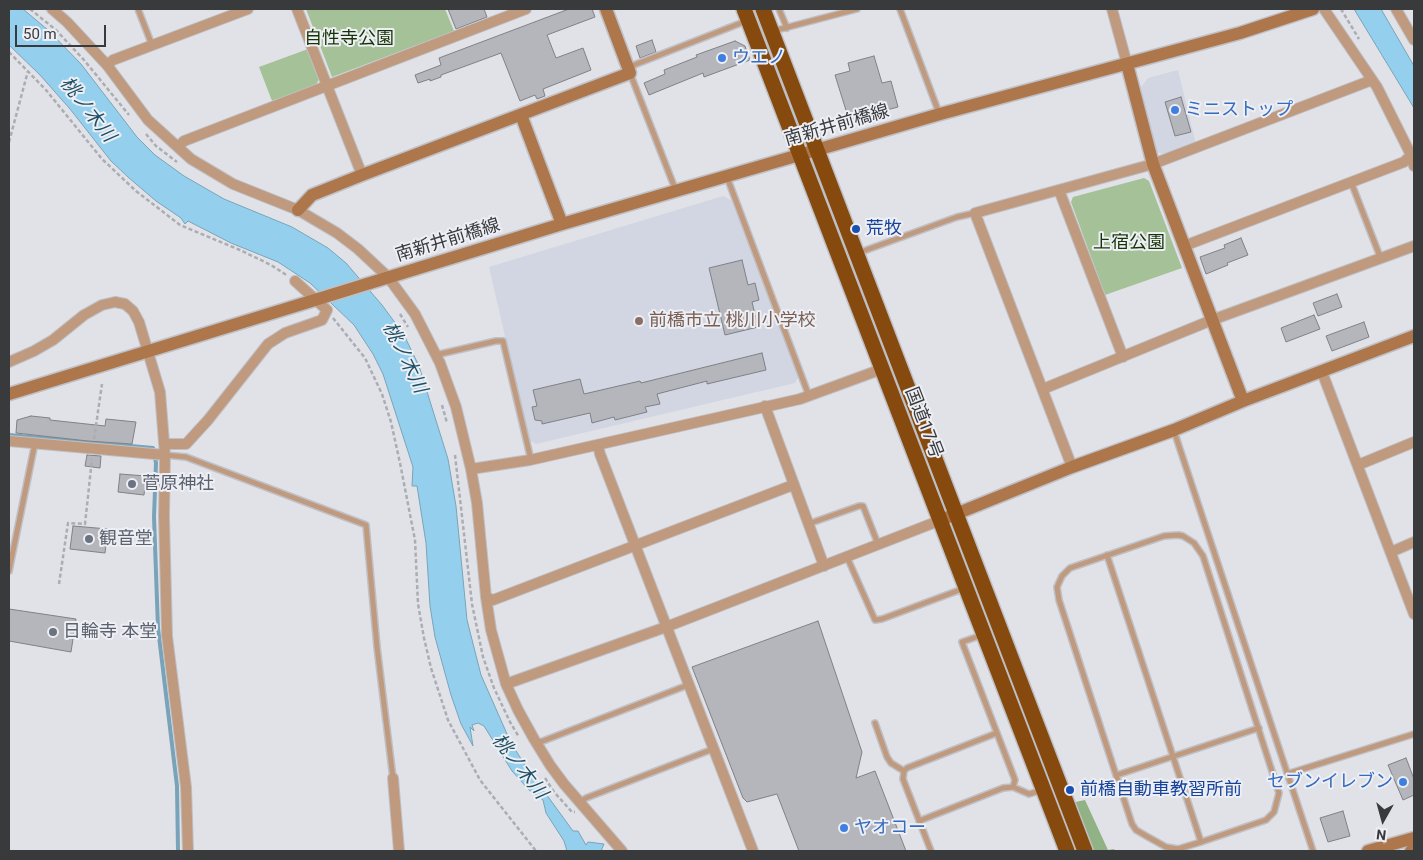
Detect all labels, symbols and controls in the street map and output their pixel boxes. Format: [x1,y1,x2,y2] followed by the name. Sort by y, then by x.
[18,15,109,47] scale bar
[23,25,57,43] text: 50 m
[304,28,394,50] park label: 自性寺公園
[732,47,786,69] place label: ウエノ
[716,52,728,64] marker: ウエノ
[55,73,119,147] water label: 桃ノ木川
[1185,99,1293,121] place label: ミニストップ
[782,101,892,151] street label: 南新井前橋線
[1169,104,1181,116] marker: ミニストップ
[393,215,503,267] street label: 南新井前橋線
[866,218,902,240] place label: 荒牧
[850,223,862,235] marker: 荒牧
[1093,232,1165,254] park label: 上宿公園
[649,310,815,332] place label: 前橋市立 桃川小学校
[633,315,645,327] marker: 前橋市立 桃川小学校
[377,319,431,397] water label: 桃ノ木川
[900,384,946,462] street label: 国道17号
[142,473,214,495] place label: 菅原神社
[126,478,138,490] marker: 菅原神社
[99,528,153,550] place label: 観音堂
[83,533,95,545] marker: 観音堂
[63,621,157,643] place label: 日輪寺 本堂
[47,626,59,638] marker: 日輪寺 本堂
[487,730,551,804] water label: 桃ノ木川
[1267,771,1393,793] place label: セブンイレブン
[1397,776,1409,788] marker: セブンイレブン
[1080,779,1242,801] place label: 前橋自動車教習所前
[1064,784,1076,796] marker: 前橋自動車教習所前
[1358,795,1408,845] north arrow
[854,817,926,839] place label: ヤオコー
[838,822,850,834] marker: ヤオコー
[1375,826,1387,843] text: N

